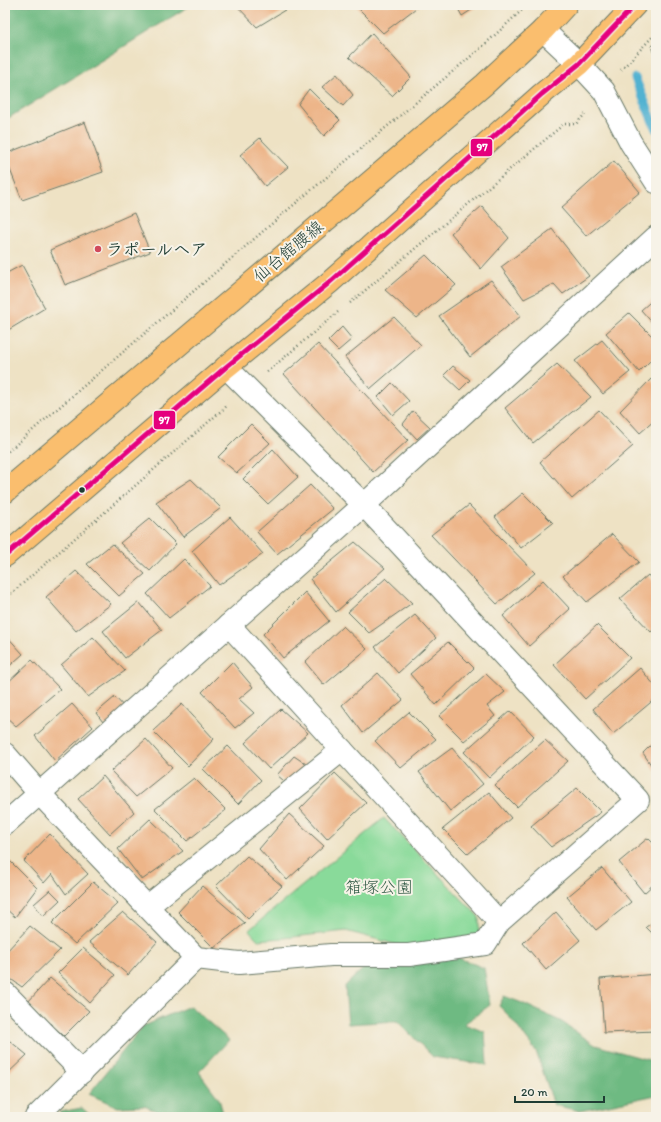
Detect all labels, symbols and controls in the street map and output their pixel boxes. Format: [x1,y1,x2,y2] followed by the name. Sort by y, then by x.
[470,138,493,157] line badge: 97
[476,141,488,154] text: 97
[249,216,327,286] street label: 仙台館腰線
[106,239,207,259] place label: ラポールヘア
[93,244,103,254] marker: ラポールヘア
[153,410,176,430] line badge: 97
[158,414,170,427] text: 97
[77,485,87,495] unlabelled marker
[345,877,413,897] park label: 箱塚公園
[515,1078,604,1104] scale bar
[521,1085,548,1099] text: 20 m

